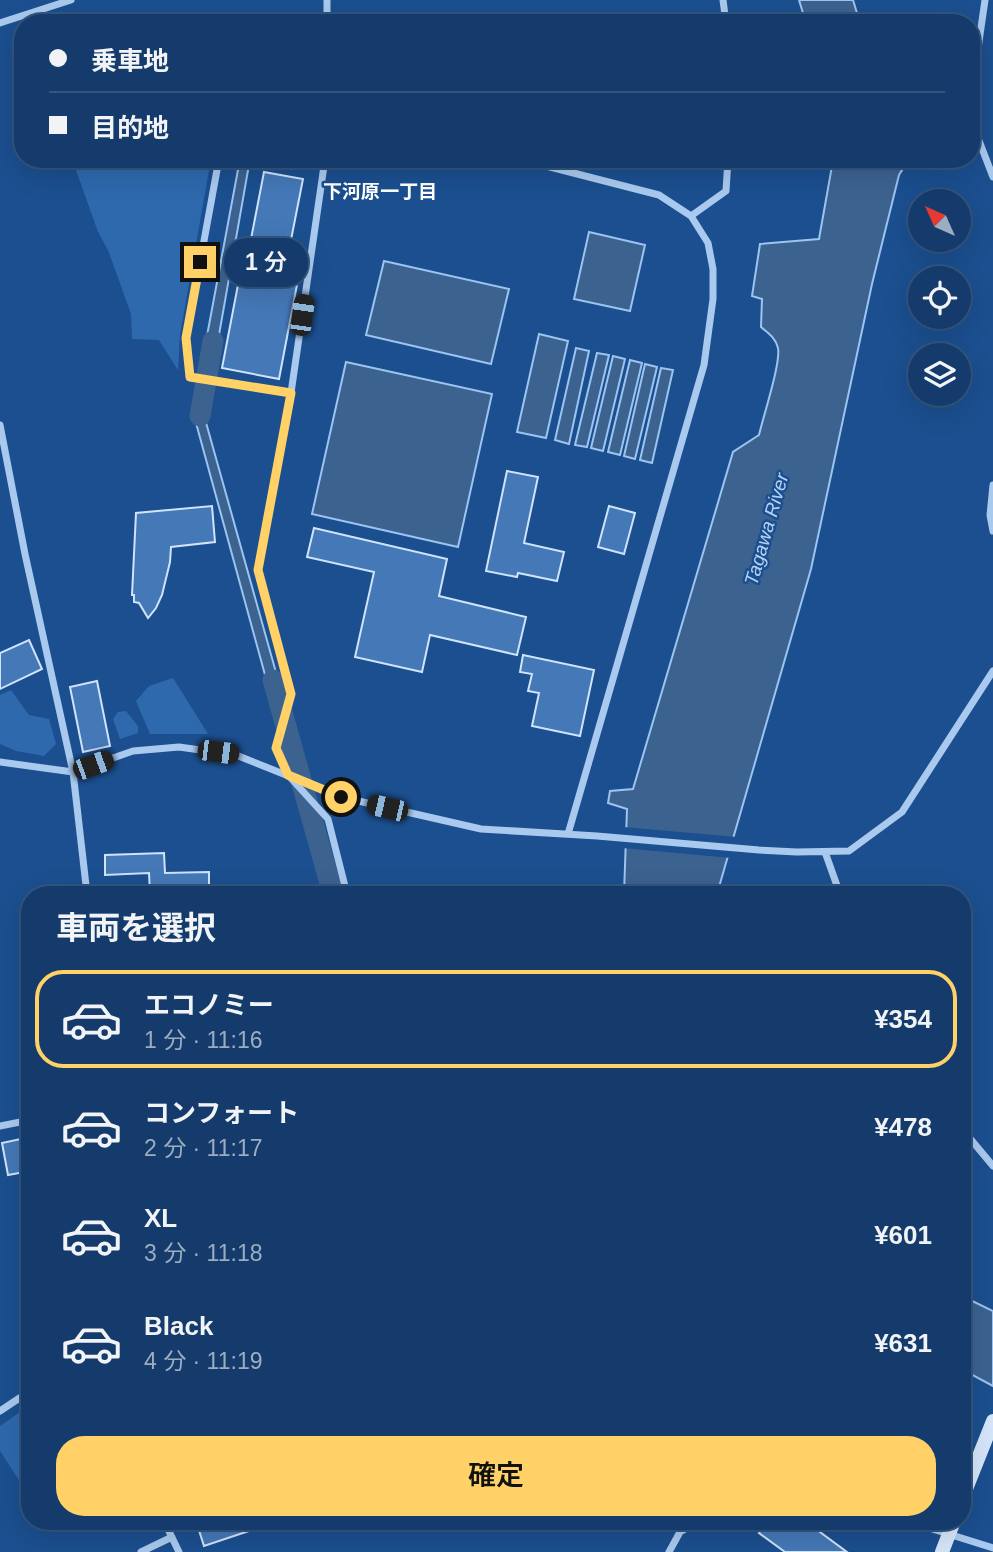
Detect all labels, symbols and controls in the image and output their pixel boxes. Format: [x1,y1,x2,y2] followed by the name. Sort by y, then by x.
[91,46,169,76] text: 乗車地
[91,113,169,143] text: 目的地
[323,181,437,202] district label: 下河原一丁目
[908,189,971,252] north arrow
[908,189,971,406] map controls
[224,238,308,286] callout: 1 分
[184,246,216,278] route end
[245,249,287,275] text: 1 分
[908,266,971,329] button: locate
[289,293,316,337] car
[908,343,971,406] button: layers
[740,470,793,588] water label: Tagawa River
[196,739,241,765] car
[70,748,117,782] car
[325,781,357,813] route start
[365,793,410,823] car
[56,910,216,946] text: 車両を選択
[60,988,123,1051] icon: car
[144,990,274,1020] text: エコノミー
[874,1004,932,1034] text: ¥354
[144,1027,262,1053] text: 1 分 · 11:16
[60,1096,123,1159] icon: car
[144,1098,299,1128] text: コンフォート
[874,1112,932,1142] text: ¥478
[144,1135,262,1161] text: 2 分 · 11:17
[144,1203,177,1233] text: XL
[60,1204,123,1267] icon: car
[874,1220,932,1250] text: ¥601
[144,1240,262,1266] text: 3 分 · 11:18
[144,1311,213,1341] text: Black
[60,1312,123,1375] icon: car
[874,1328,932,1358] text: ¥631
[144,1348,262,1374] text: 4 分 · 11:19
[56,1436,936,1516] button: 確定

